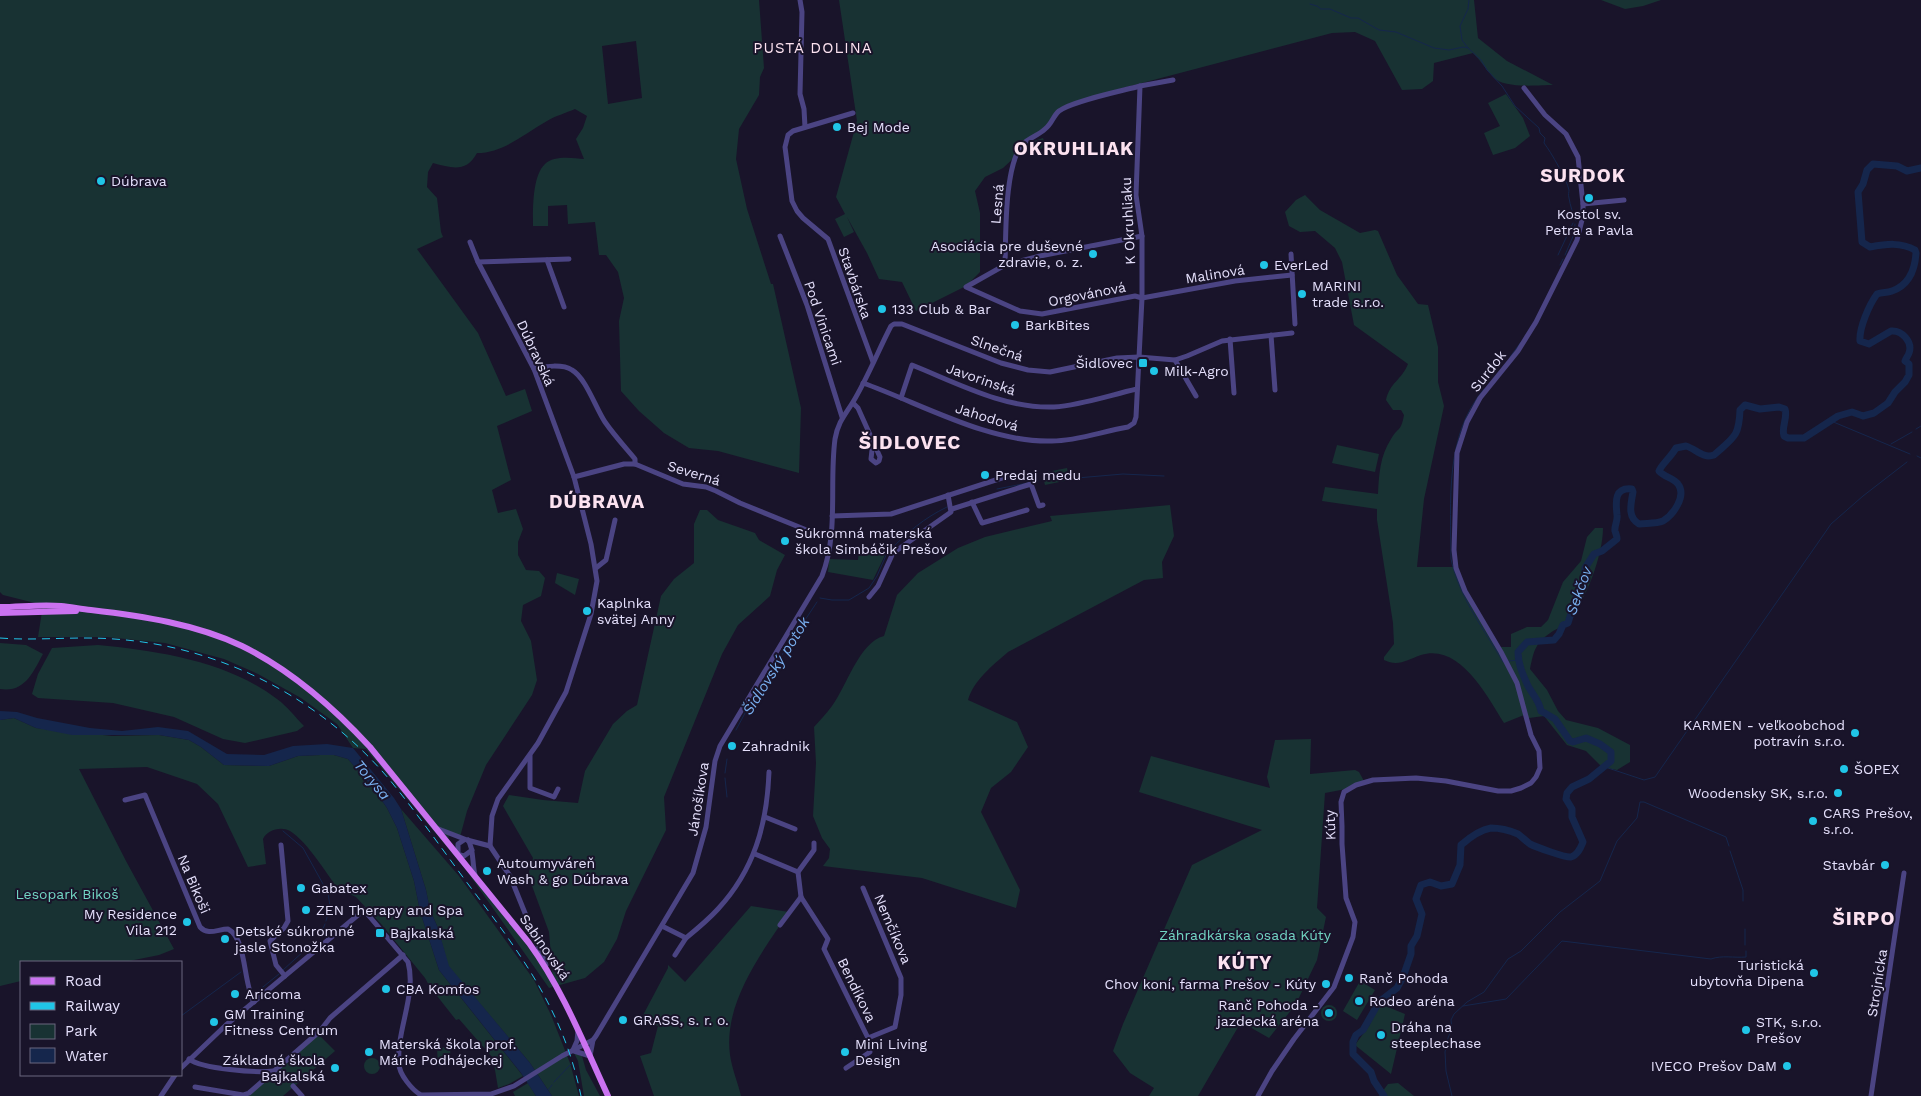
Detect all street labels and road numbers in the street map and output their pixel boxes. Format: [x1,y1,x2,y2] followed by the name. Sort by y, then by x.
[1118,177,1138,265] street label: K Okruhliaku
[987,183,1007,225] street label: Lesná
[835,245,875,321] street label: Stavbárska
[1184,261,1246,287] street label: Malinová
[801,279,845,367] street label: Pod Vinicami
[1047,279,1127,309] street label: Orgovánová
[514,317,558,389] street label: Dúbravská
[969,332,1025,364] street label: Slnečná
[1467,347,1509,395] street label: Surdok
[944,360,1018,398] street label: Javorinská
[954,400,1020,434] street label: Jahodová
[666,457,722,489] street label: Severná
[684,761,712,837] street label: Jánošíkova
[1321,809,1339,841] street label: Kúty
[174,852,214,916] street label: Na Bikoši
[871,892,915,966] street label: Nemčíkova
[516,911,574,983] street label: Sabinovská
[1864,948,1890,1018] street label: Strojnícka
[835,955,879,1025] street label: Bendíkova

